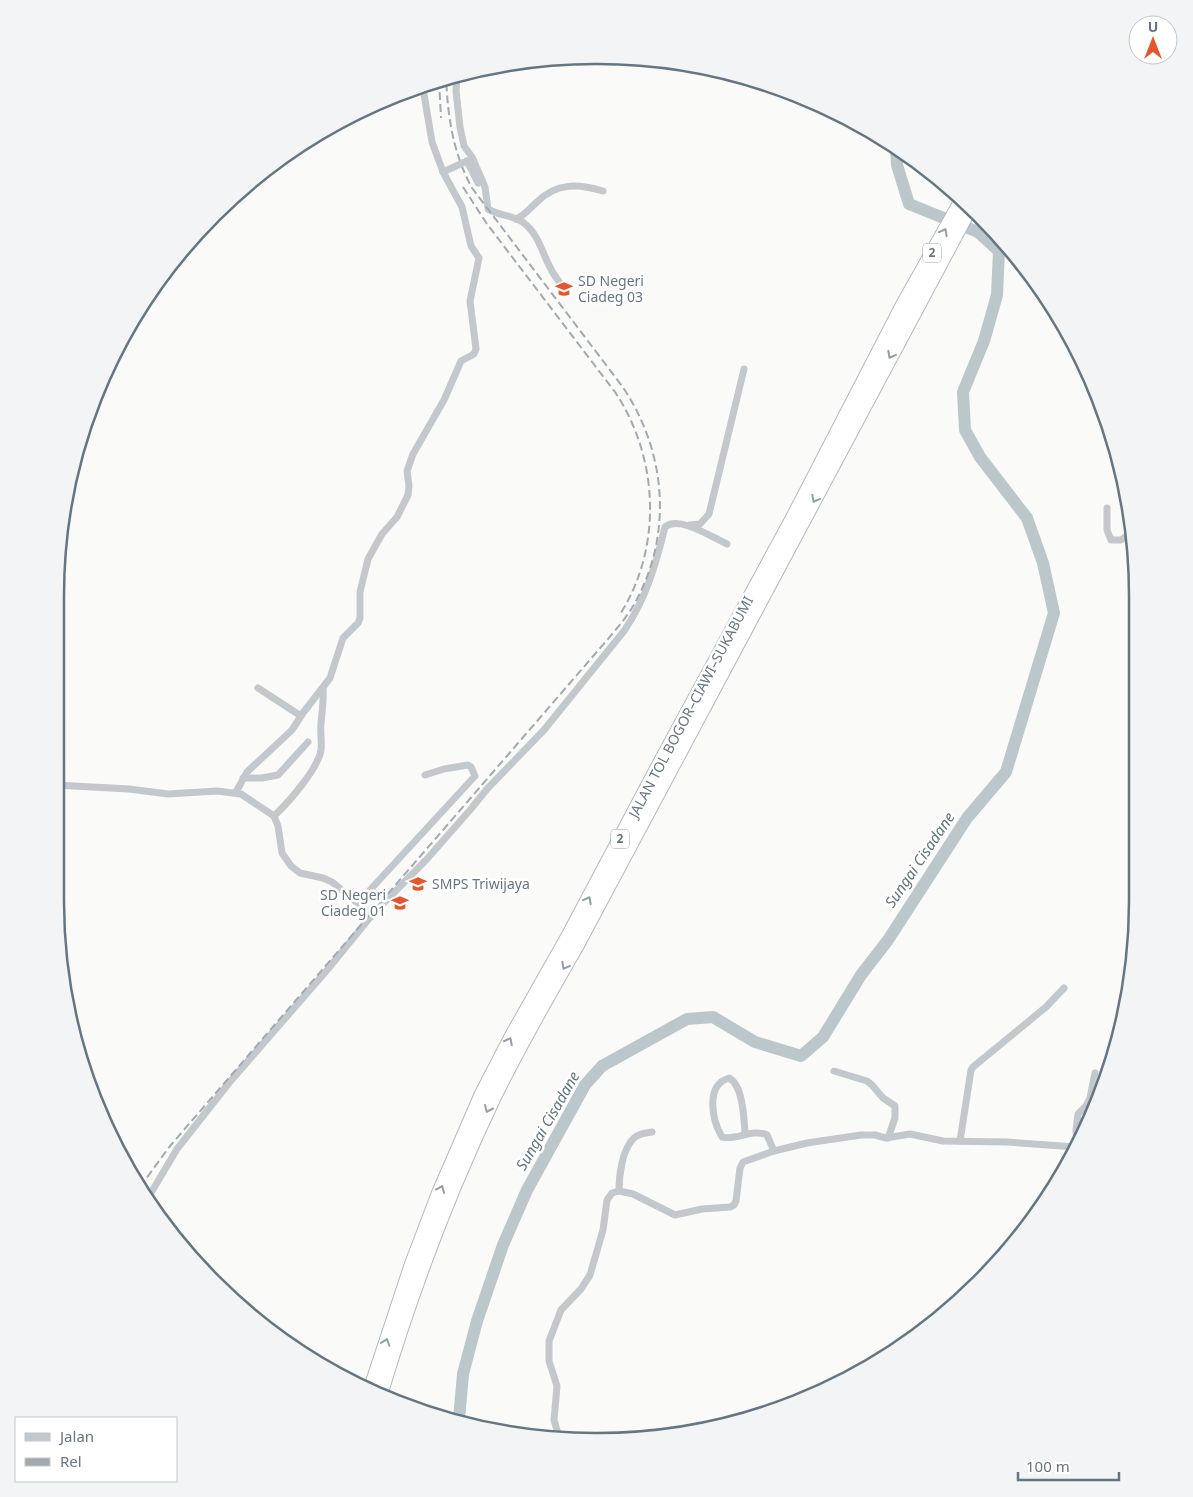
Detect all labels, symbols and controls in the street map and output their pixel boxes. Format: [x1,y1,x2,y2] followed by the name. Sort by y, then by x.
[1128,15,1178,65] north arrow
[1148,17,1158,36] text: U
[938,229,948,238] one-way arrow
[923,244,941,262] road number: 2
[578,271,644,306] place label: SD Negeri Ciadeg 03
[554,279,574,299] school or university icon: SD Negeri Ciadeg 03
[887,350,897,359] one-way arrow
[811,494,821,503] one-way arrow
[623,592,757,823] street label: JALAN TOL BOGOR–CIAWI–SUKABUMI
[880,807,959,911] water label: Sungai Cisadane
[611,830,629,849] road number: 2
[408,874,428,894] school or university icon: SMPS Triwijaya
[432,874,530,893] place label: SMPS Triwijaya
[320,885,386,920] place label: SD Negeri Ciadeg 01
[390,893,410,913] school or university icon: SD Negeri Ciadeg 01
[582,896,592,905] one-way arrow
[561,961,571,970] one-way arrow
[503,1038,513,1047] one-way arrow
[511,1067,584,1174] water label: Sungai Cisadane
[484,1104,495,1113] one-way arrow
[434,1185,445,1194] one-way arrow
[380,1338,390,1346] one-way arrow
[15,1417,178,1482] legend
[58,1426,94,1446] text: Jalan
[1018,1450,1119,1482] scale bar
[60,1451,82,1471] text: Rel
[1026,1456,1070,1476] text: 100 m

